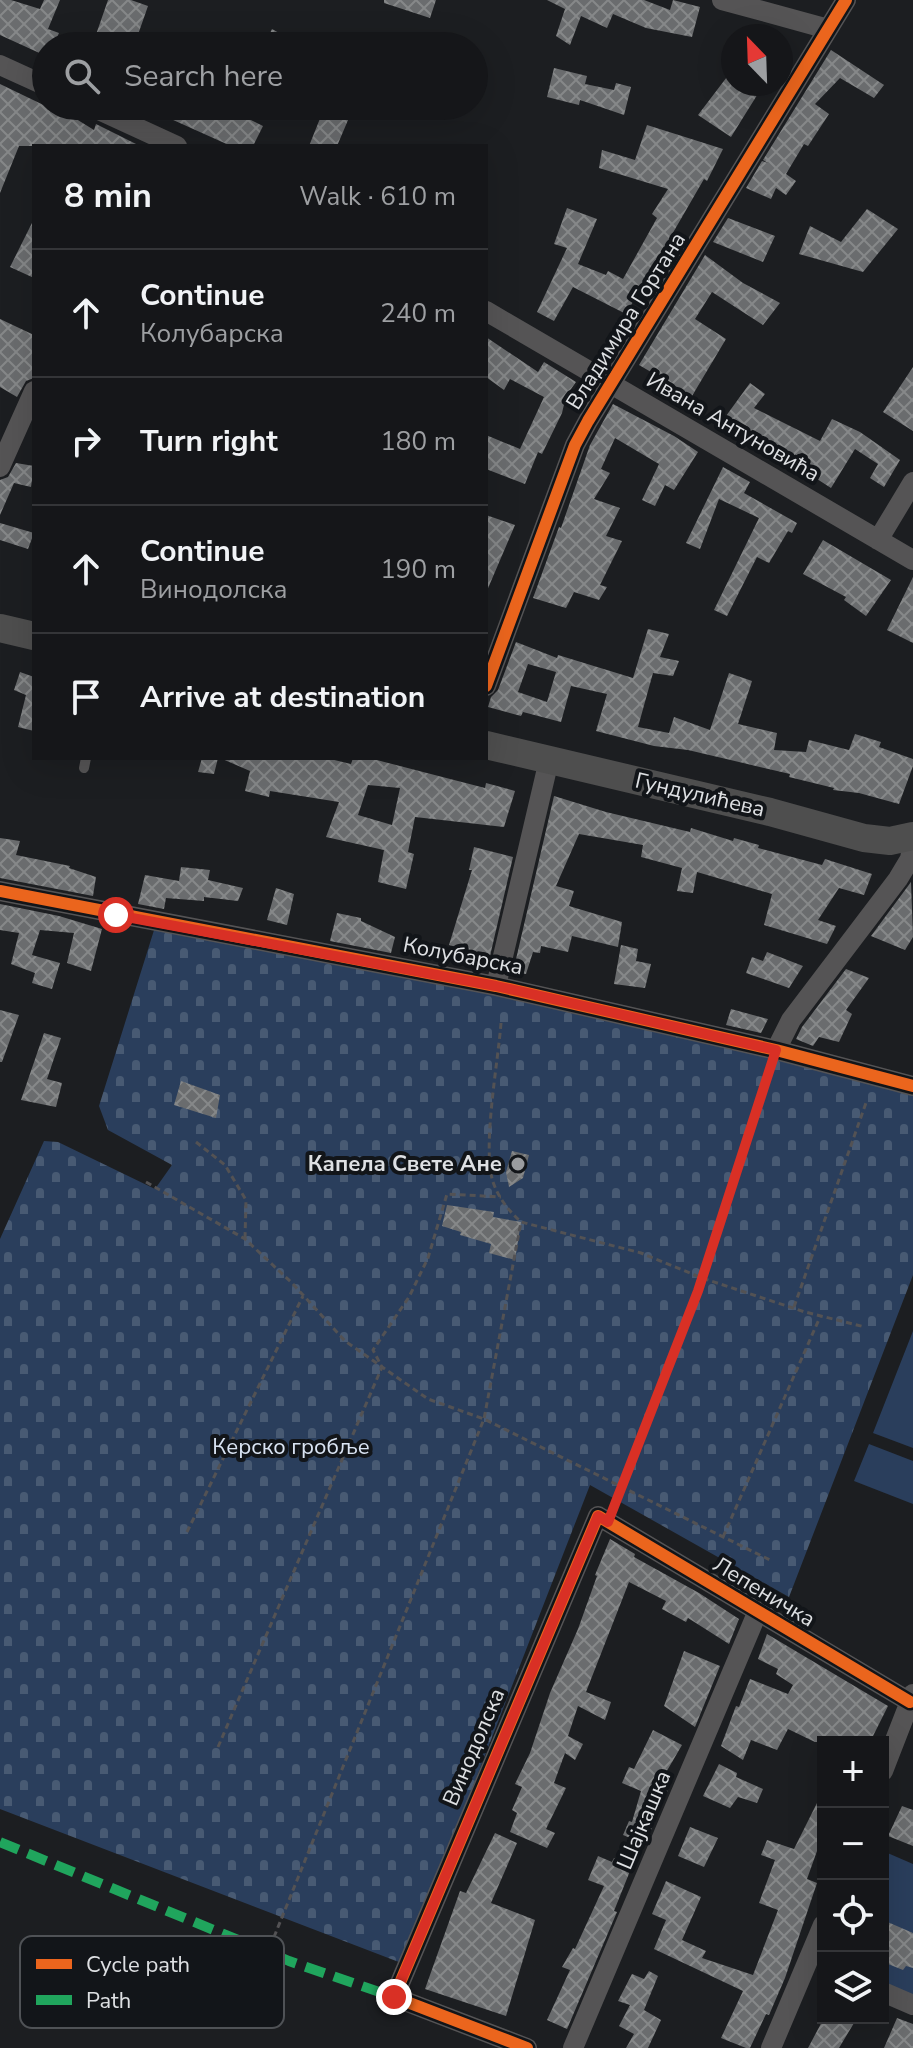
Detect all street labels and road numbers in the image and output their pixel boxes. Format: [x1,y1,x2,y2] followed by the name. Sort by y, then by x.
[559,226,693,416] street label: Владимира Гортана
[641,365,825,489] street label: Ивана Антуновића
[632,766,768,824] street label: Гундулићева
[400,930,526,982] street label: Колубарска
[707,1550,821,1634] street label: Лепеничка
[436,1684,512,1810] street label: Винодолска
[610,1766,678,1874] street label: Шајкашка

